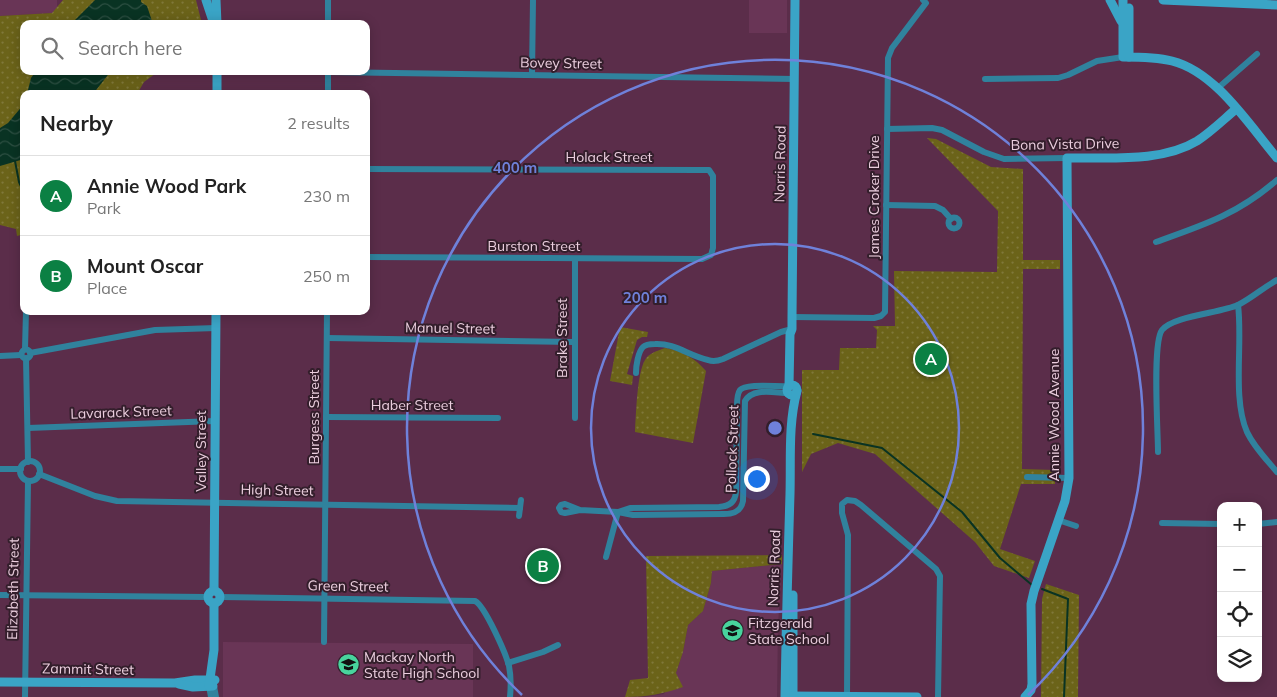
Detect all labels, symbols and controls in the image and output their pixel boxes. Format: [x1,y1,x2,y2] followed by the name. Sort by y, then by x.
[20,20,370,75] search box
[38,34,66,62] icon: search
[78,36,182,60] text: Search here
[520,53,602,73] street label: Bovey Street
[40,110,113,136] text: Nearby
[287,113,350,133] text: 2 results
[770,125,790,203] street label: Norris Road
[1011,134,1119,154] street label: Bona Vista Drive
[865,135,883,259] street label: James Croker Drive
[566,148,653,166] street label: Holack Street
[493,158,537,177] text: 400 m
[87,174,246,198] text: Annie Wood Park
[50,186,62,206] text: A
[303,186,350,206] text: 230 m
[87,198,121,218] text: Park
[488,237,581,255] street label: Burston Street
[87,254,203,278] text: Mount Oscar
[50,266,62,286] text: B
[303,266,350,286] text: 250 m
[87,278,127,298] text: Place
[623,288,667,307] text: 200 m
[553,298,571,378] street label: Brake Street
[405,318,495,338] street label: Manuel Street
[915,340,947,378] pin: A
[1045,349,1063,481] street label: Annie Wood Avenue
[305,369,323,464] street label: Burgess Street
[371,396,453,414] street label: Haber Street
[70,401,172,423] street label: Lavarack Street
[721,405,743,493] street label: Pollock Street
[192,410,210,492] street label: Valley Street
[766,419,784,437] centre of rings
[744,466,770,492] your location
[240,480,314,500] street label: High Street
[1217,502,1262,682] map controls
[1217,502,1262,547] button: +
[764,529,784,607] street label: Norris Road
[3,538,23,640] street label: Elizabeth Street
[527,547,559,585] pin: B
[1217,547,1262,592] button: −
[307,576,389,596] street label: Green Street
[1217,592,1262,637] button: locate
[748,614,829,648] place label: Fitzgerald State School
[720,619,744,643] school or university icon: Fitzgerald State School
[1217,637,1262,682] button: layers
[364,648,480,682] place label: Mackay North State High School
[336,653,360,677] school or university icon: Mackay North State High School
[42,659,134,679] street label: Zammit Street

